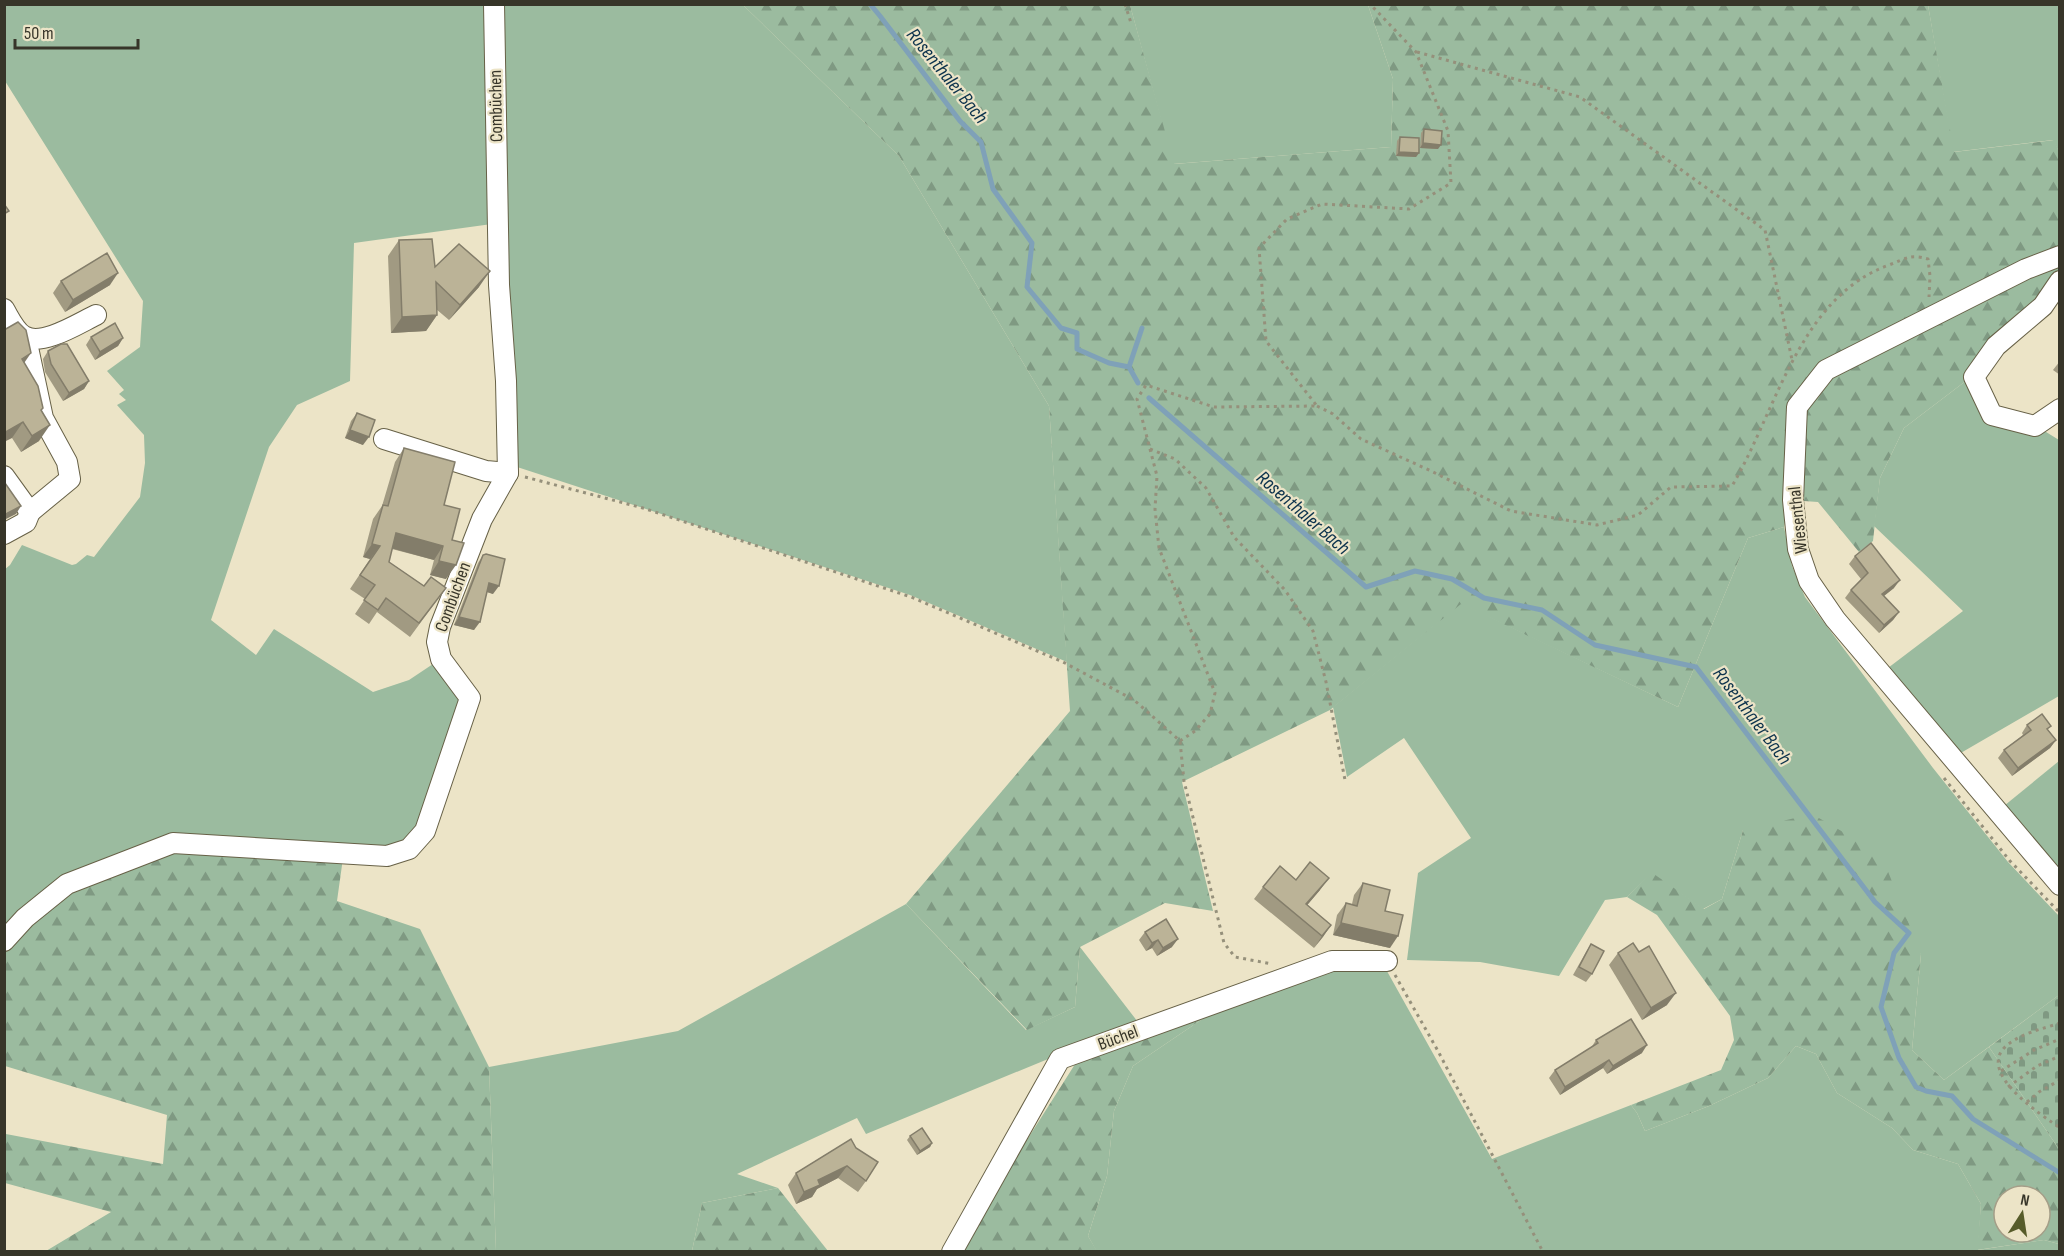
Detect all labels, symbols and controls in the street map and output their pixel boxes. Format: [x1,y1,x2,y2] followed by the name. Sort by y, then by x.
[15,12,138,50] scale bar
[24,23,54,44] text: 50 m
[901,23,993,129] water label: Rosenthaler Bach
[485,70,507,142] street label: Combüchen
[1251,466,1355,560] water label: Rosenthaler Bach
[1784,485,1812,555] street label: Wiesenthal
[431,559,475,635] street label: Combüchen
[1708,662,1796,770] water label: Rosenthaler Bach
[1095,1021,1141,1055] street label: Büchel
[1992,1184,2052,1244] north arrow
[2019,1191,2031,1211] text: N

